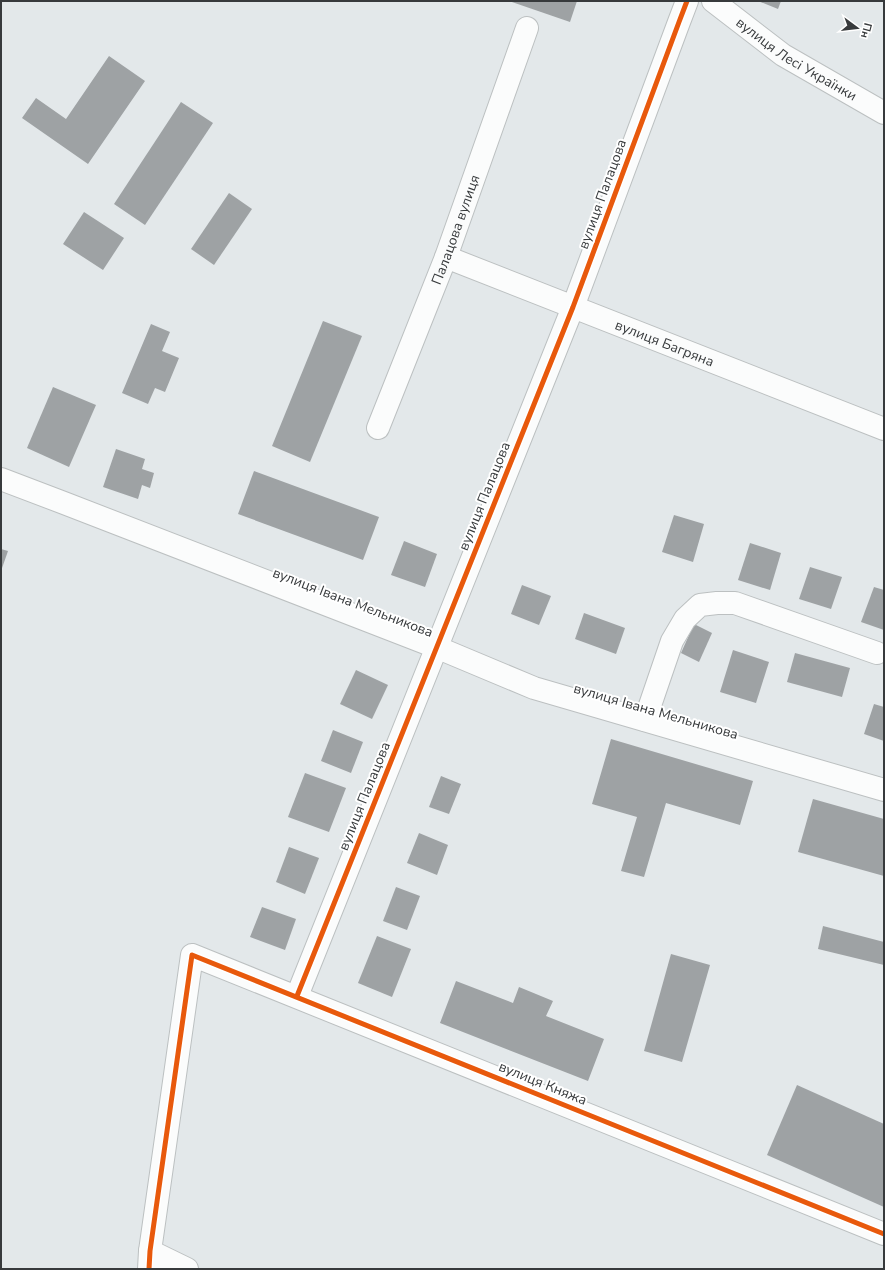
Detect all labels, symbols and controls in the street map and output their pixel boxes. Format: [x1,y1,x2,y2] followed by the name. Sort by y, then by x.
[837,8,877,48] north arrow
[732,13,860,105] street label: вулиця Лесі Українки
[857,21,875,40] text: Пн
[574,137,631,252] street label: вулиця Палацова
[427,172,484,287] street label: Палацова вулиця
[612,315,717,371] street label: вулиця Багряна
[454,439,515,553] street label: вулиця Палацова
[270,563,436,642] street label: вулиця Івана Мельникова
[571,679,740,744] street label: вулиця Івана Мельникова
[334,739,395,853] street label: вулиця Палацова
[496,1057,590,1110] street label: вулиця Княжа

